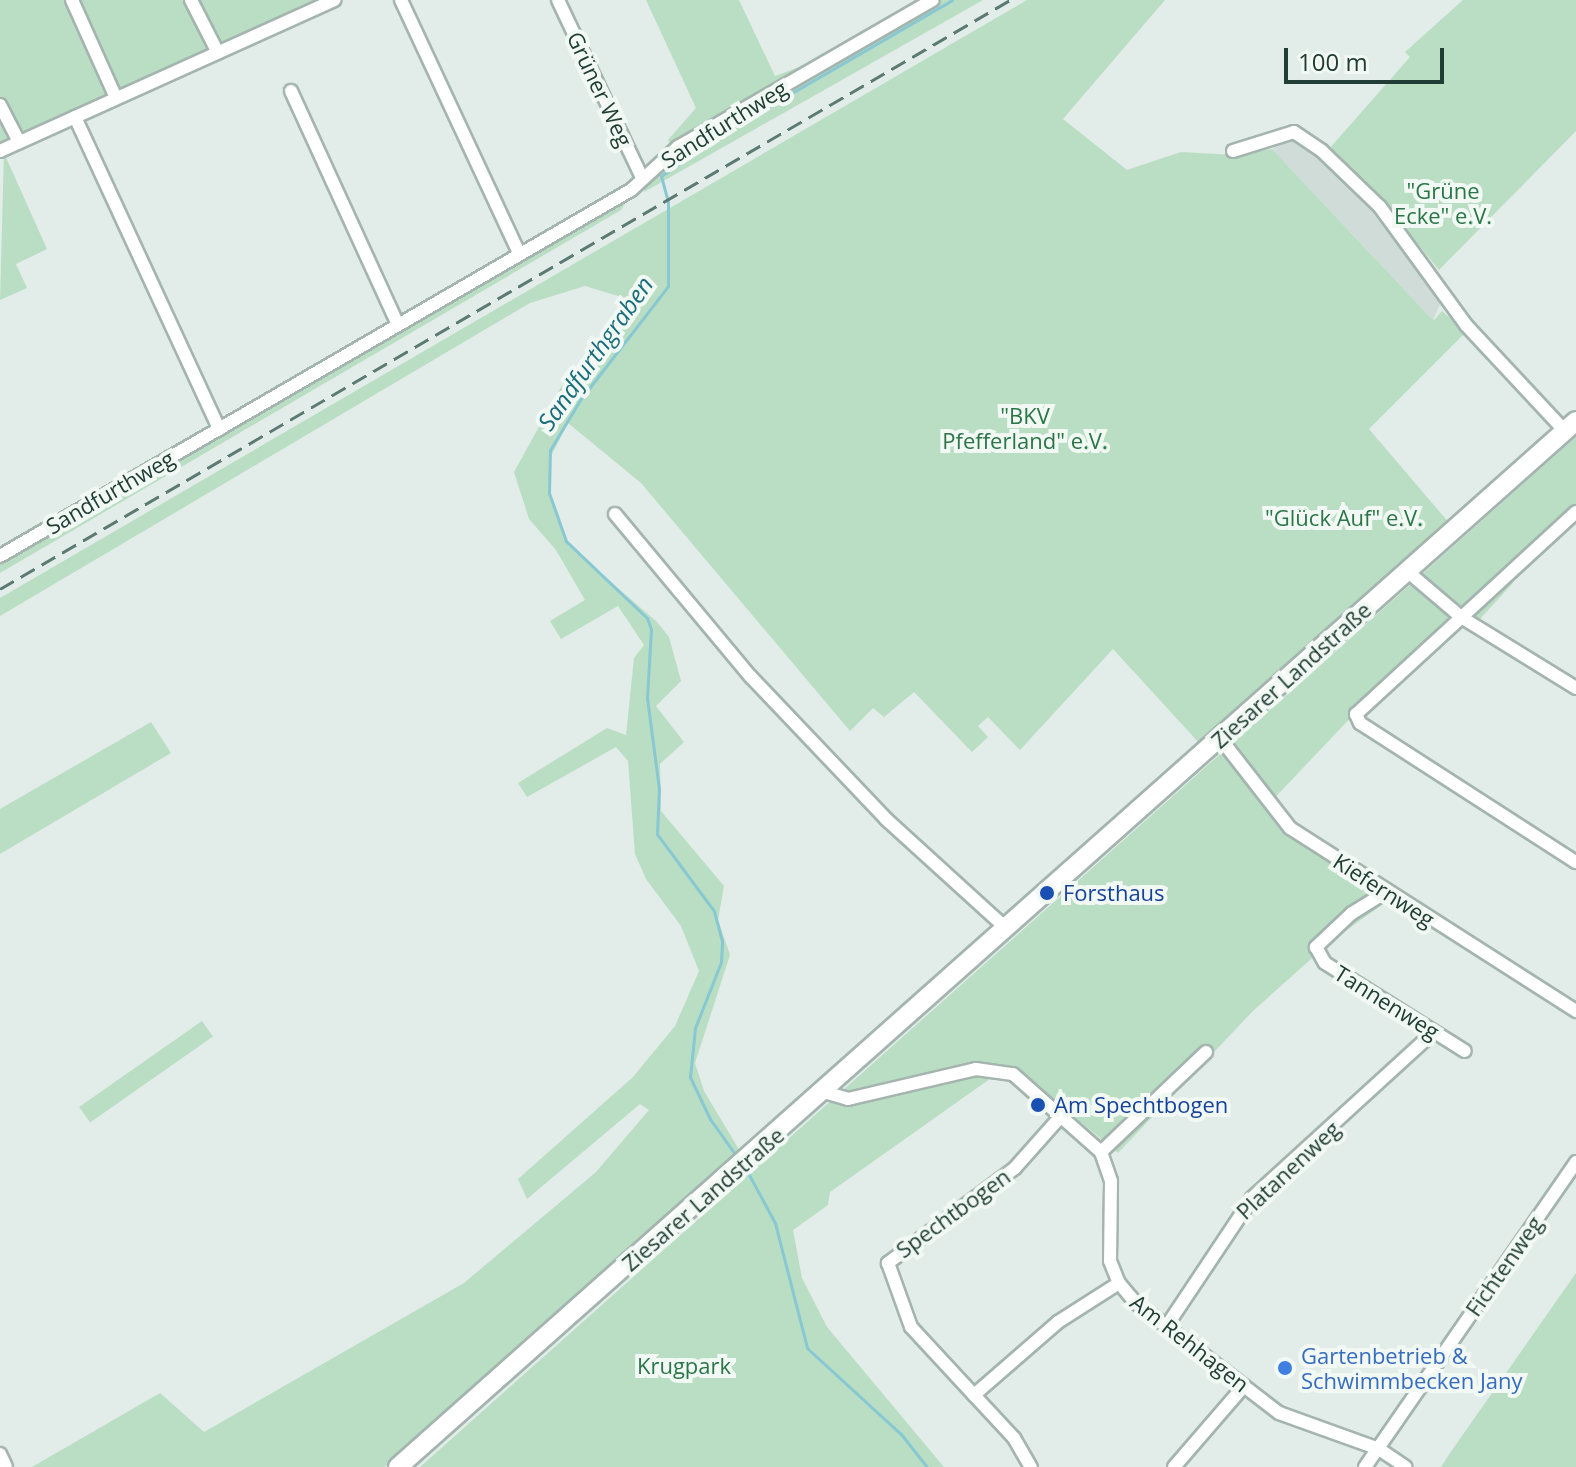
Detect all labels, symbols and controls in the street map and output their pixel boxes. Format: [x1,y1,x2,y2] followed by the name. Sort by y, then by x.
[562,27,638,151] street label: Grüner Weg
[1288,32,1448,82] scale bar
[1298,45,1368,78] text: 100 m
[656,75,792,173] street label: Sandfurthweg
[1394,177,1492,228] park label: "Grüne Ecke" e.V.
[531,271,659,435] water label: Sandfurthgraben
[942,402,1108,454] park label: "BKV Pfefferland" e.V.
[41,445,179,539] street label: Sandfurthweg
[1265,505,1423,531] park label: "Glück Auf" e.V.
[1206,596,1376,754] street label: Ziesarer Landstraße
[1329,848,1439,932] street label: Kiefernweg
[1063,880,1165,906] place label: Forsthaus
[1038,884,1056,902] marker: Forsthaus
[1330,959,1444,1045] street label: Tannenweg
[1054,1092,1228,1118] place label: Am Spechtbogen
[1029,1096,1047,1114] marker: Am Spechtbogen
[1231,1115,1345,1225] street label: Platanenweg
[617,1122,789,1276] street label: Ziesarer Landstraße
[891,1163,1015,1263] street label: Spechtbogen
[1460,1211,1548,1321] street label: Fichtenweg
[1126,1289,1254,1397] street label: Am Rehhagen
[1301,1342,1523,1394] place label: Gartenbetrieb & Schwimmbecken Jany
[637,1353,731,1379] park label: Krugpark
[1276,1359,1294,1377] marker: Gartenbetrieb & Schwimmbecken Jany

